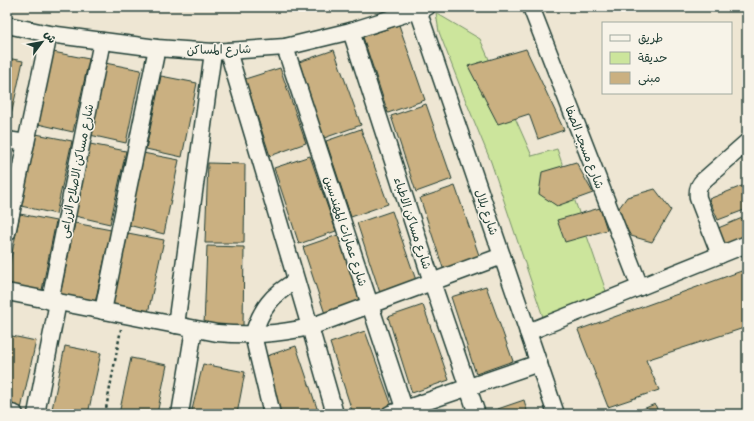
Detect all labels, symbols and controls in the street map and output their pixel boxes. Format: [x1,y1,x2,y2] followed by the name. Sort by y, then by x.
[22,22,62,62] north arrow
[602,22,732,94] legend
[41,28,60,46] text: ش
[638,29,663,46] text: طريق
[187,40,251,59] street label: شارع المساكن
[638,49,667,66] text: حديقة
[638,69,661,86] text: مبنى
[55,103,98,240] street label: شارع مساكن الاصلاح الزراعى
[560,103,609,191] street label: شارع مسجد الصفا
[319,174,372,289] street label: شارع عمارات المهندسين
[389,175,436,272] street label: شارع مساكن الاطباء
[470,187,503,238] street label: شارع بلال

